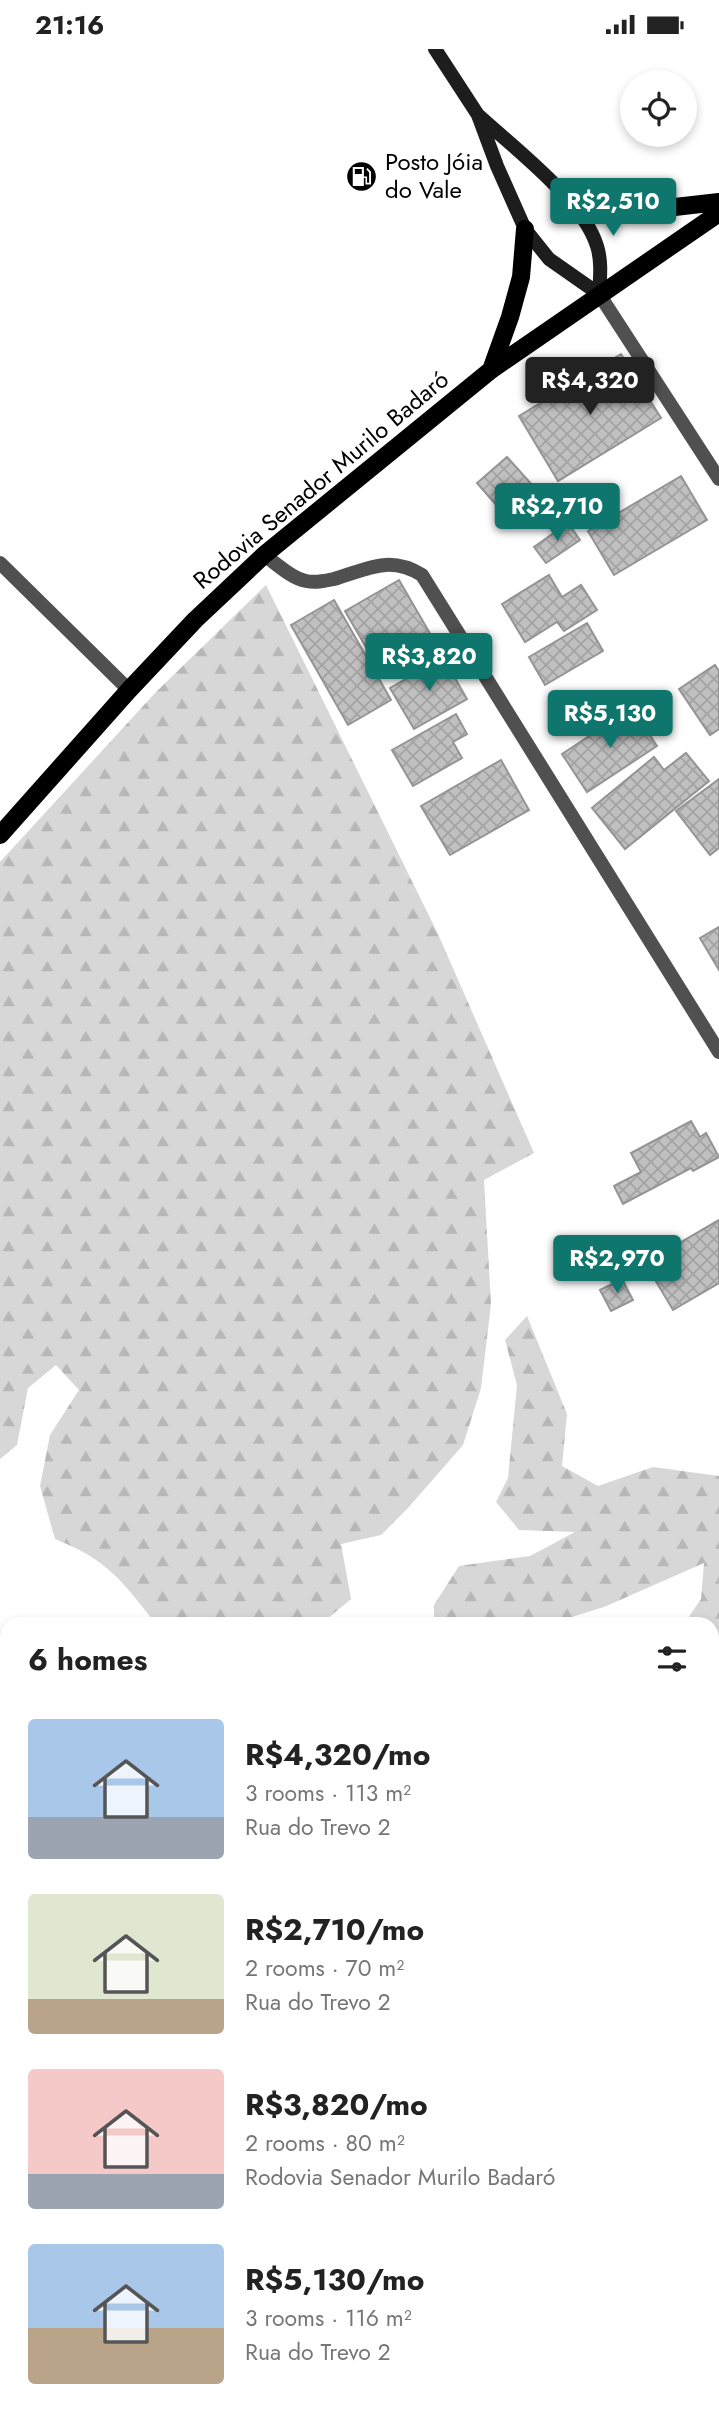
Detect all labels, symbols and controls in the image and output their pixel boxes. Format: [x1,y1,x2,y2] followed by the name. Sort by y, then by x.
[35,6,104,44] text: 21:16
[620,70,697,147] map controls
[620,70,697,147] button: locate
[385,144,483,207] place label: Posto Jóia do Vale
[345,159,379,193] fuel station icon: Posto Jóia do Vale
[548,179,678,238] pin: R$2,510
[566,184,660,218] text: R$2,510
[525,357,655,417] pin: R$4,320
[185,362,456,597] street label: Rodovia Senador Murilo Badaró
[541,363,639,397] text: R$4,320
[492,483,622,543] pin: R$2,710
[511,489,603,523] text: R$2,710
[364,633,494,693] pin: R$3,820
[381,639,477,673] text: R$3,820
[545,691,675,750] pin: R$5,130
[564,696,656,730] text: R$5,130
[552,1235,682,1295] pin: R$2,970
[569,1241,665,1275] text: R$2,970
[28,1638,147,1681] text: 6 homes
[653,1640,691,1678] icon: filters
[245,1733,430,1776] text: R$4,320/mo
[84,1747,168,1831] icon: home
[245,1776,411,1810] text: 3 rooms · 113 m²
[245,1810,391,1844] text: Rua do Trevo 2
[245,1908,424,1951] text: R$2,710/mo
[84,1922,168,2006] icon: home
[245,1951,404,1985] text: 2 rooms · 70 m²
[245,1985,391,2019] text: Rua do Trevo 2
[245,2083,428,2126] text: R$3,820/mo
[84,2097,168,2181] icon: home
[245,2126,405,2160] text: 2 rooms · 80 m²
[245,2160,555,2194] text: Rodovia Senador Murilo Badaró
[245,2258,424,2301] text: R$5,130/mo
[84,2272,168,2356] icon: home
[245,2301,412,2335] text: 3 rooms · 116 m²
[245,2335,391,2369] text: Rua do Trevo 2

